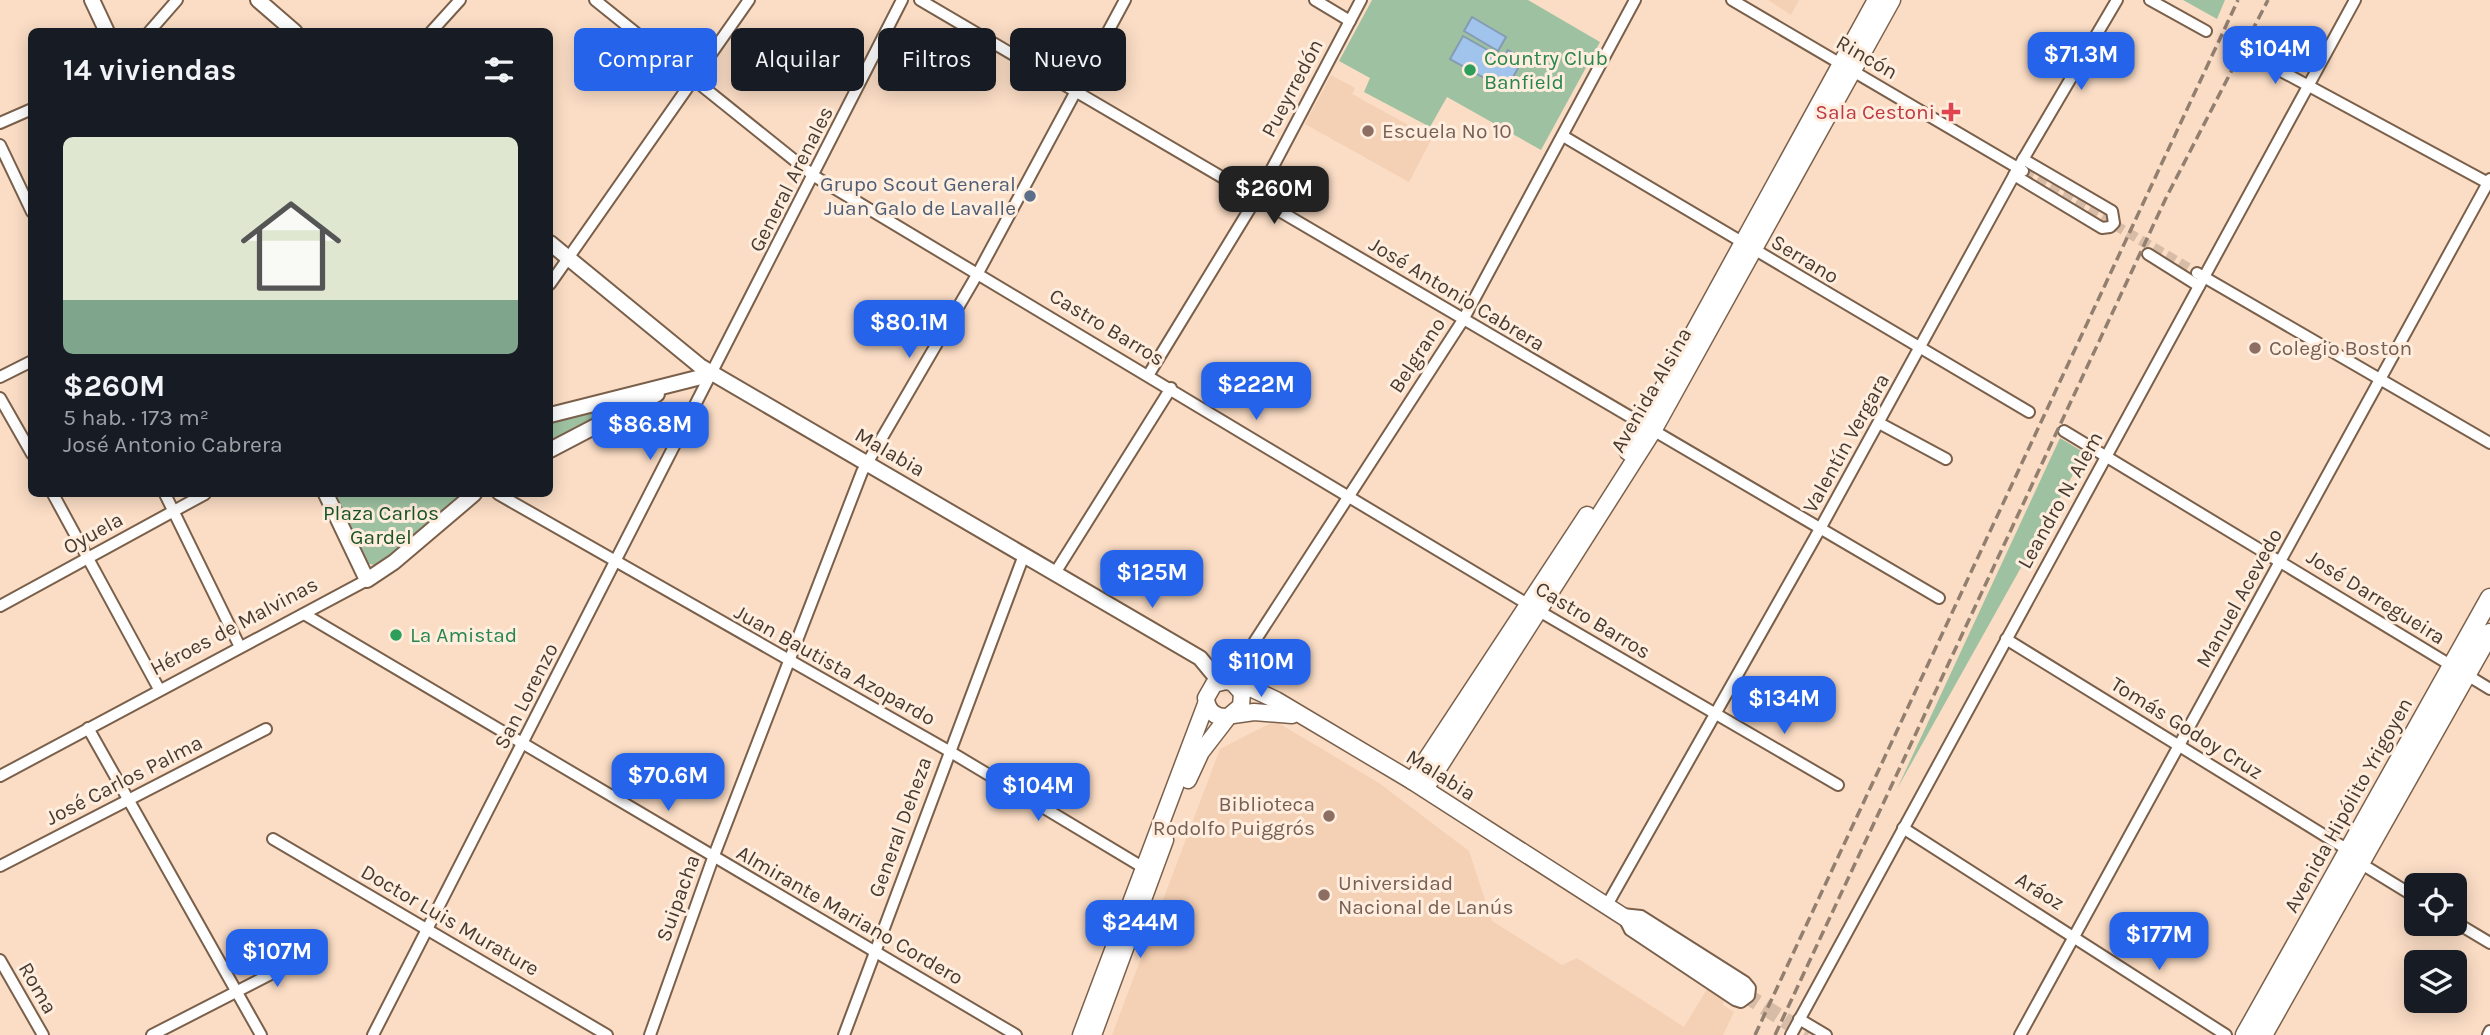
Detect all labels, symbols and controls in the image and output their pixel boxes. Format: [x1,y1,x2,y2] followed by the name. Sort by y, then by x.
[2226,27,2324,86] pin: $104M
[574,28,717,91] chip: Comprar
[731,28,864,91] chip: Alquilar
[878,28,996,91] chip: Filtros
[1010,28,1126,91] chip: Nuevo
[1832,30,1902,84] street label: Rincón
[2024,32,2138,92] pin: $71.3M
[1256,35,1328,141] street label: Pueyrredón
[2239,35,2311,62] text: $104M
[2044,41,2118,68] text: $71.3M
[1484,46,1608,94] place label: Country Club Banfield
[480,51,518,89] icon: filters
[63,52,236,88] text: 14 viviendas
[1462,62,1478,78] marker: Country Club Banfield
[1815,100,1935,124] place label: Sala Cestoni
[744,102,838,256] street label: General Arenales
[1941,102,1961,122] marker: Sala Cestoni
[1382,119,1512,143] place label: Escuela Nº 10
[1360,123,1376,139] marker: Escuela Nº 10
[1225,166,1323,226] pin: $260M
[820,172,1016,220] place label: Grupo Scout General Juan Galo de Lavalle
[1235,175,1313,202] text: $260M
[228,183,354,309] icon: home
[1022,188,1038,204] marker: Grupo Scout General Juan Galo de Lavalle
[1767,230,1843,288] street label: Serrano
[1365,232,1549,356] street label: José Antonio Cabrera
[1045,283,1169,371] street label: Castro Barros
[852,300,966,360] pin: $80.1M
[870,309,948,336] text: $80.1M
[1384,313,1450,397] street label: Belgrano
[1606,323,1696,457] street label: Avenida Alsina
[2269,336,2412,360] place label: Colegio Boston
[2247,340,2263,356] marker: Colegio Boston
[1207,362,1305,422] pin: $222M
[63,368,165,404] text: $260M
[1798,369,1894,517] street label: Valentín Vergara
[1217,371,1295,398] text: $222M
[593,402,707,462] pin: $86.8M
[63,404,209,431] text: 5 hab. · 173 m²
[608,411,692,438] text: $86.8M
[851,422,929,482] street label: Malabia
[2012,427,2108,573] street label: Leandro N. Alem
[63,431,283,458] text: José Antonio Cabrera
[323,501,439,549] park label: Plaza Carlos Gardel
[59,507,127,559] street label: Oyuela
[2191,524,2287,672] street label: Manuel Acevedo
[2302,545,2450,649] street label: José Darregueira
[1103,550,1201,610] pin: $125M
[1116,559,1188,586] text: $125M
[146,572,322,680] street label: Héroes de Malvinas
[1531,576,1655,664] street label: Castro Barros
[730,600,940,730] street label: Juan Bautista Azopardo
[410,623,517,647] place label: La Amistad
[388,627,404,643] marker: La Amistad
[489,639,563,753] street label: San Lorenzo
[1212,640,1310,699] pin: $110M
[1228,648,1294,675] text: $110M
[2107,672,2267,784] street label: Tomás Godoy Cruz
[1735,676,1833,736] pin: $134M
[1748,685,1820,712] text: $134M
[2279,693,2417,917] street label: Avenida Hipólito Yrigoyen
[42,730,206,830] street label: José Carlos Palma
[1402,744,1480,806] street label: Malabia
[611,754,725,813] pin: $70.6M
[864,754,936,900] street label: General Deheza
[628,762,708,789] text: $70.6M
[989,764,1087,823] pin: $104M
[1002,772,1074,799] text: $104M
[1153,792,1315,840] place label: Biblioteca Rodolfo Puiggrós
[1321,808,1337,824] marker: Biblioteca Rodolfo Puiggrós
[733,840,967,990] street label: Almirante Mariano Cordero
[651,851,705,945] street label: Suipacha
[357,859,543,981] street label: Doctor Luis Murature
[2011,867,2069,915] street label: Aráoz
[1338,871,1514,919] place label: Universidad Nacional de Lanús
[2404,873,2467,1013] map controls
[2404,873,2467,936] button: locate
[1316,887,1332,903] marker: Universidad Nacional de Lanús
[1091,900,1189,960] pin: $244M
[1101,909,1179,936] text: $244M
[2110,912,2208,972] pin: $177M
[2125,921,2193,948] text: $177M
[228,930,326,989] pin: $107M
[242,938,312,965] text: $107M
[2404,950,2467,1013] button: layers
[14,958,62,1018] street label: Roma

